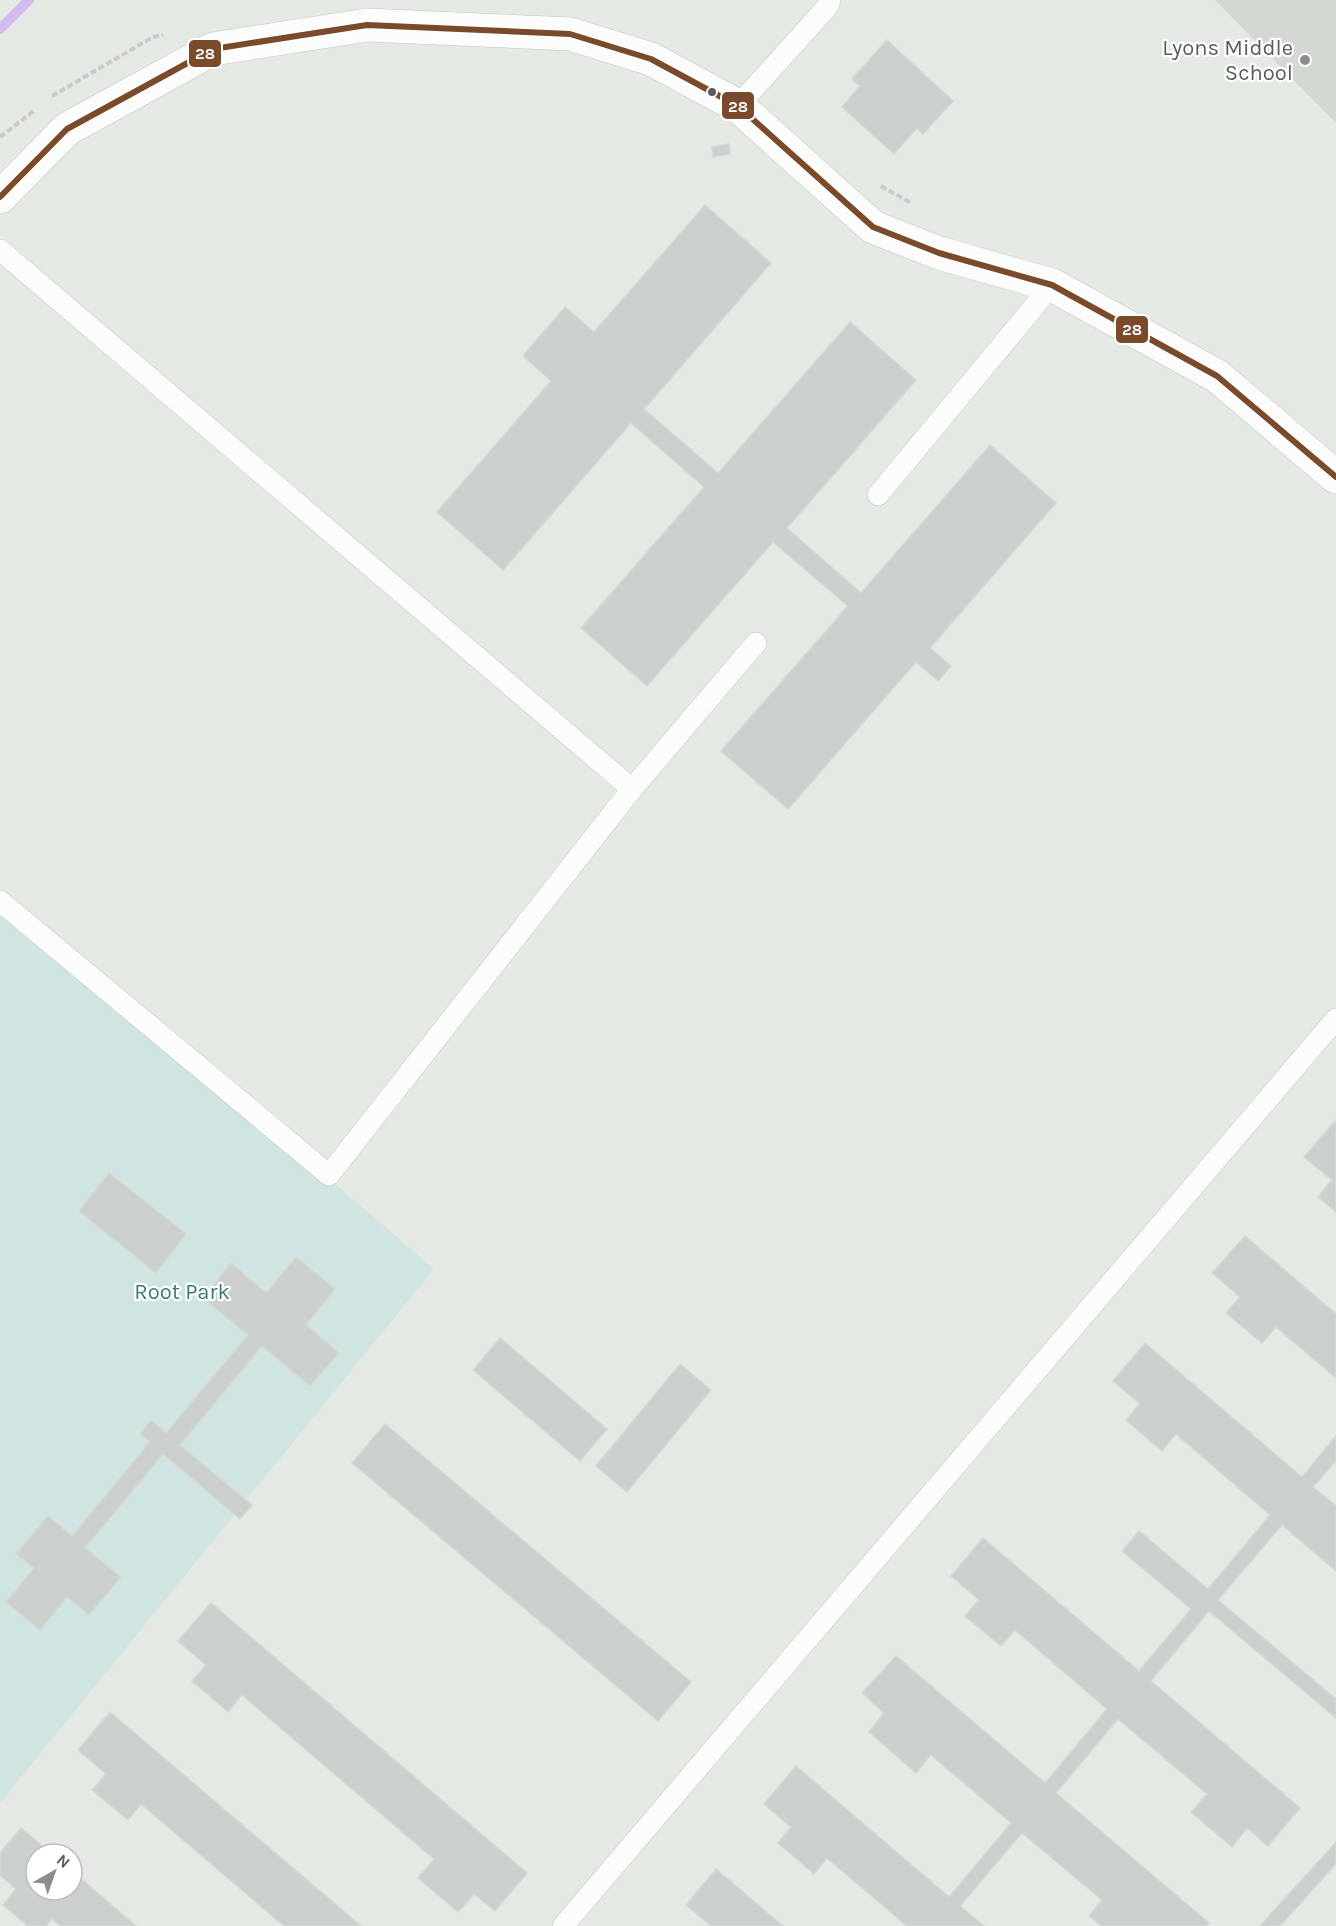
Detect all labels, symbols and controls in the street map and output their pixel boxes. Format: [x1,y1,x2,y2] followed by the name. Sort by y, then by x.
[1162,35,1293,86] place label: Lyons Middle School
[188,39,222,68] line badge: 28
[195,44,215,63] text: 28
[1298,53,1312,67] marker: Lyons Middle School
[706,86,718,98] unlabelled marker
[721,91,755,120] line badge: 28
[728,97,748,116] text: 28
[1115,315,1149,344] line badge: 28
[1122,320,1142,339] text: 28
[134,1279,230,1305] park label: Root Park
[24,1842,84,1902] north arrow
[53,1850,74,1872] text: N

